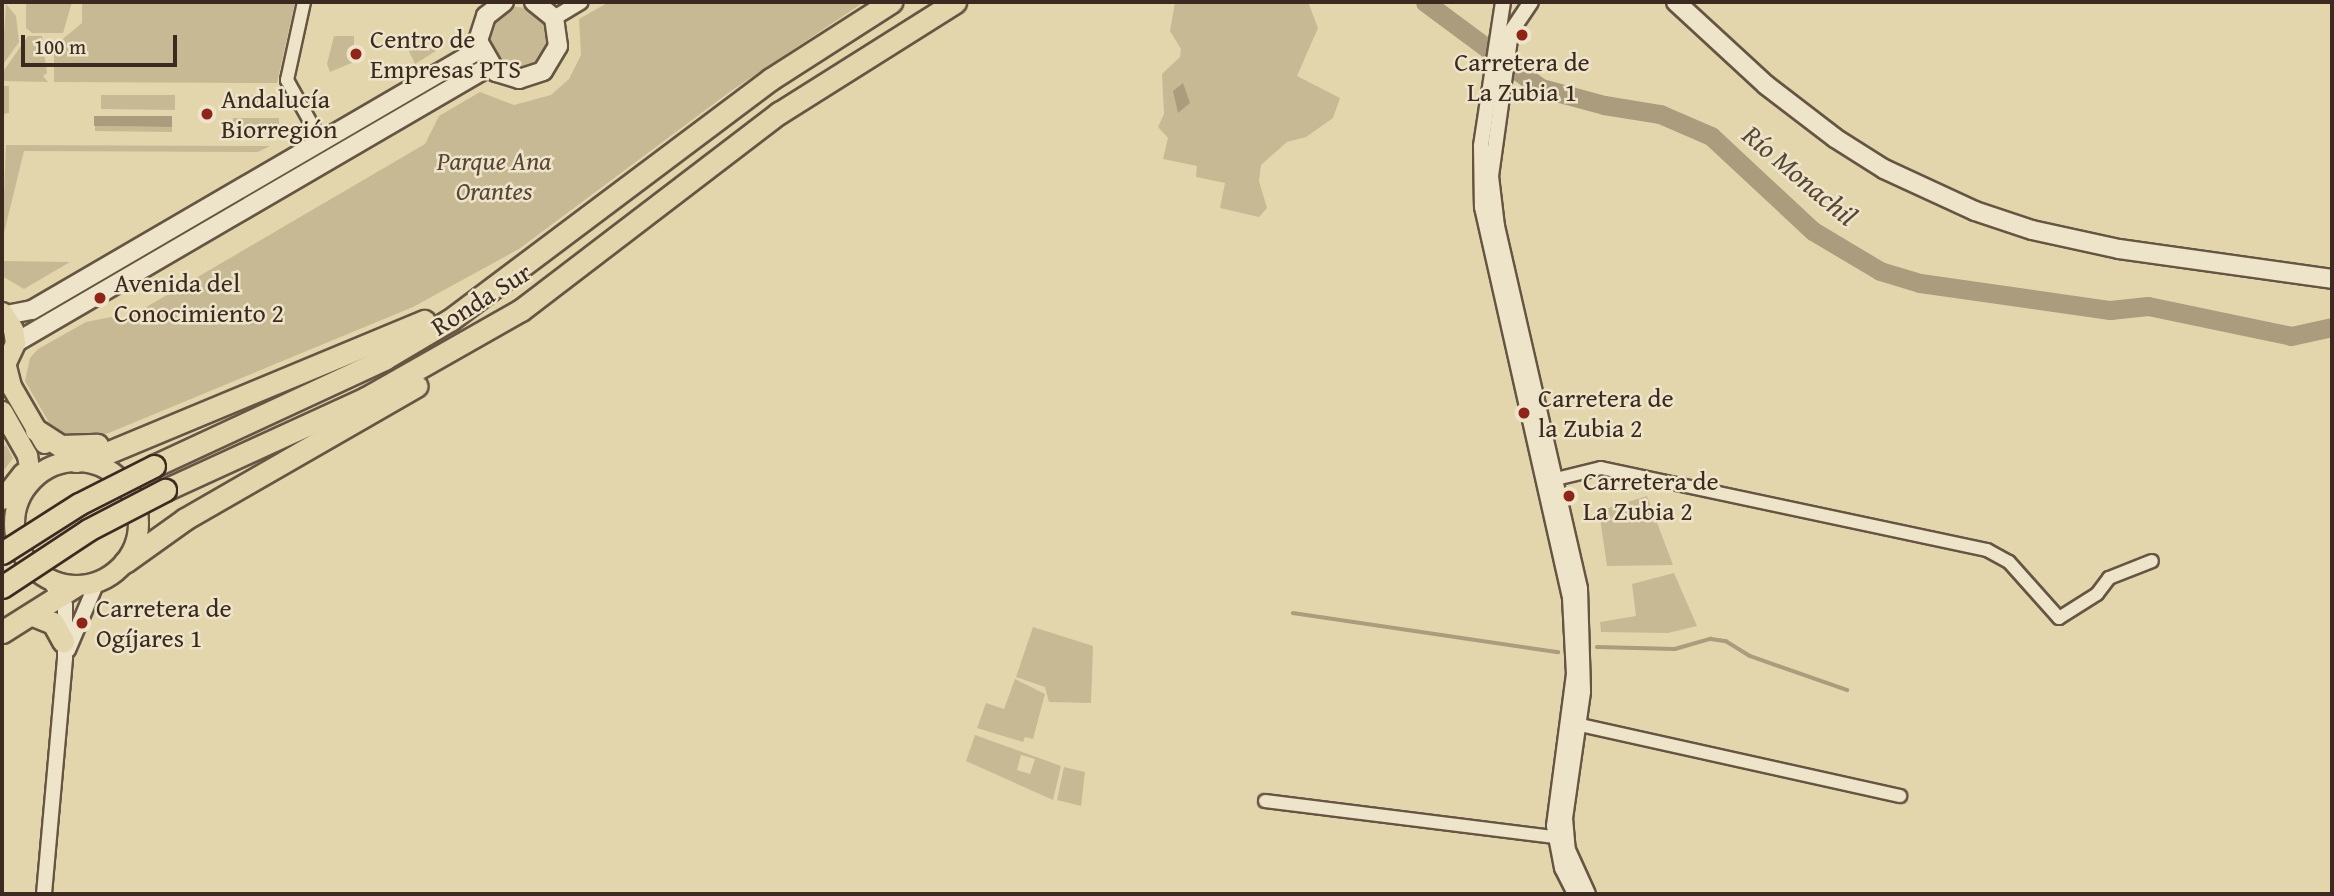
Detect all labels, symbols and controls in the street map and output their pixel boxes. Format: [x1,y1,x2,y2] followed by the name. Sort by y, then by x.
[24,21,180,65] scale bar
[370,23,521,84] place label: Centro de Empresas PTS
[1514,27,1530,43] marker: Carretera de La Zubia 1
[34,31,86,62] text: 100 m
[348,46,364,62] marker: Centro de Empresas PTS
[1454,46,1590,108] place label: Carretera de La Zubia 1
[221,83,338,144] place label: Andalucía Biorregión
[199,106,215,122] marker: Andalucía Biorregión
[1736,117,1864,233] water label: Río Monachil
[437,145,551,206] park label: Parque Ana Orantes
[425,256,537,342] street label: Ronda Sur
[114,267,284,328] place label: Avenida del Conocimiento 2
[92,290,108,306] marker: Avenida del Conocimiento 2
[1538,382,1674,444] place label: Carretera de la Zubia 2
[1516,405,1532,421] marker: Carretera de la Zubia 2
[1583,465,1719,526] place label: Carretera de La Zubia 2
[1561,488,1577,504] marker: Carretera de La Zubia 2
[96,592,232,654] place label: Carretera de Ogíjares 1
[74,615,90,631] marker: Carretera de Ogíjares 1

